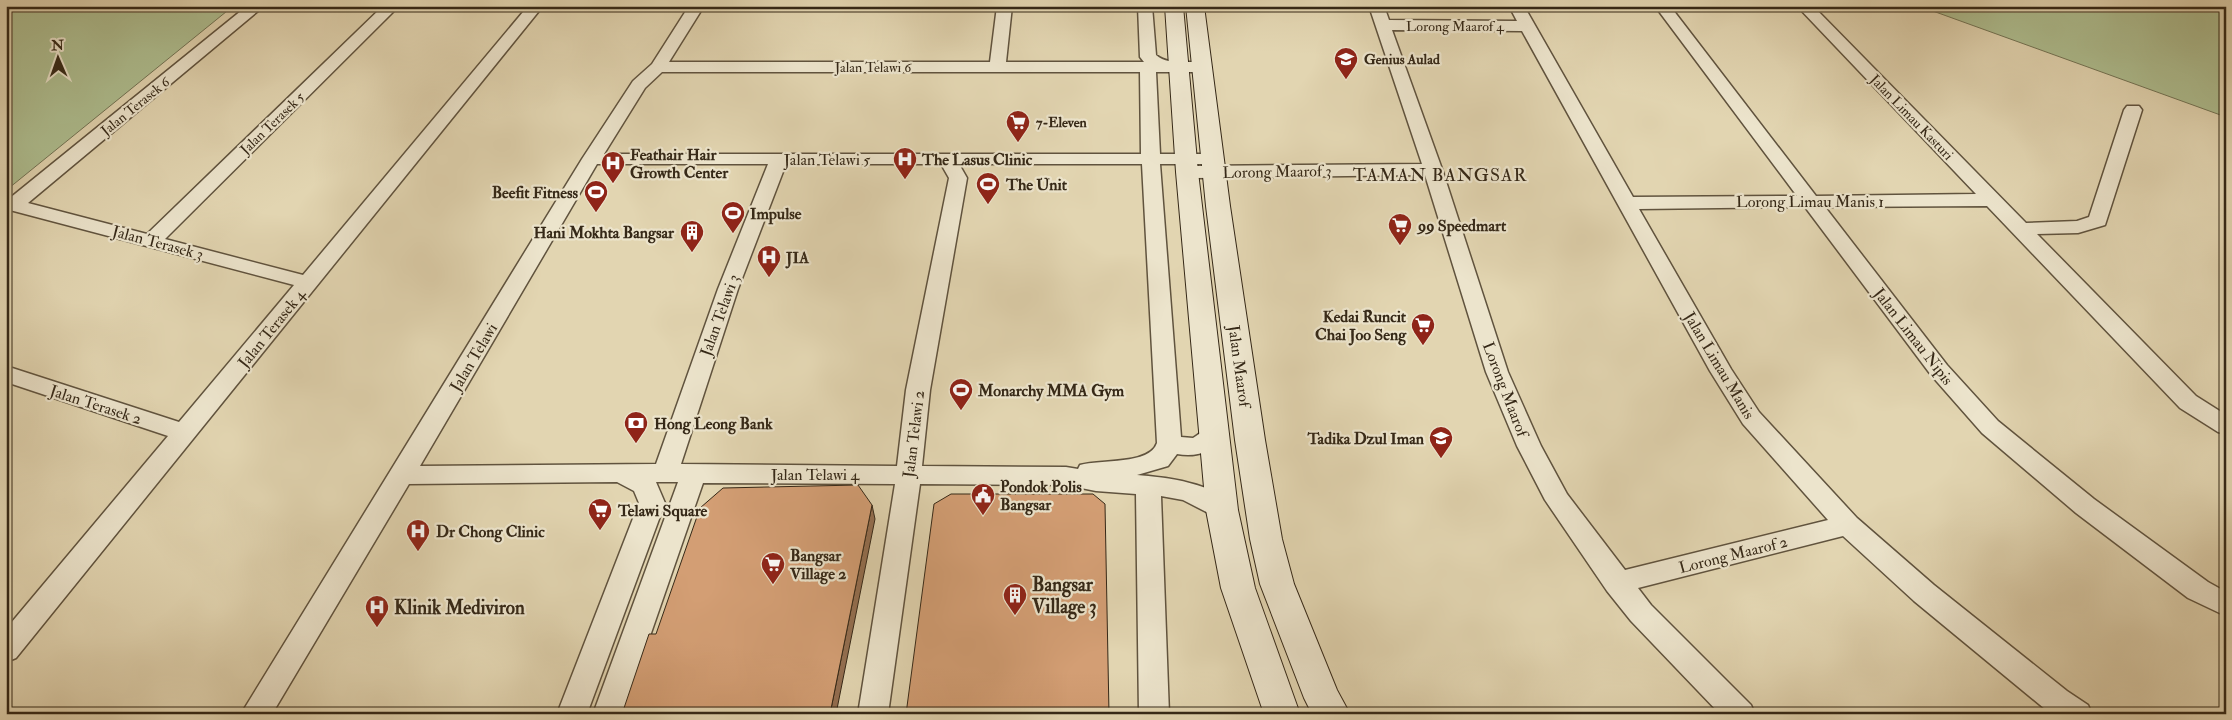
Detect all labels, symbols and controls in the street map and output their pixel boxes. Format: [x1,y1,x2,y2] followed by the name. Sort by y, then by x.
[1406,18,1505,35] street label: Lorong Maarof 4
[32,32,82,82] north arrow
[50,37,65,54] text: N
[1333,46,1359,80] school or university icon: Genius Aulad
[1364,51,1440,68] place label: Genius Aulad
[834,59,912,76] street label: Jalan Telawi 6
[1866,70,1957,164] street label: Jalan Limau Kasturi
[97,73,174,140] street label: Jalan Terasek 6
[236,88,309,159] street label: Jalan Terasek 5
[1005,109,1031,143] supermarket icon: 7-Eleven
[1036,114,1088,131] place label: 7-Eleven
[630,145,729,183] place label: Feathair Hair Growth Center
[892,146,918,180] hospital icon: The Lasus Clinic
[600,150,626,184] hospital icon: Feathair Hair Growth Center
[783,150,870,171] street label: Jalan Telawi 5
[921,150,1033,170] place label: The Lasus Clinic
[1222,161,1332,183] street label: Lorong Maarof 3
[1353,164,1527,187] district label: TAMAN BANGSAR
[975,171,1001,205] sports icon: The Unit
[1005,175,1068,195] place label: The Unit
[583,179,609,213] sports icon: Beefit Fitness
[492,183,579,203] place label: Beefit Fitness
[1736,192,1884,212] street label: Lorong Limau Manis 1
[720,200,746,234] sports icon: Impulse
[750,204,802,225] place label: Impulse
[1387,212,1413,246] supermarket icon: 99 Speedmart
[1416,216,1507,237] place label: 99 Speedmart
[679,219,705,253] building icon: Hani Mokhta Bangsar
[109,221,205,266] street label: Jalan Terasek 3
[533,223,675,244] place label: Hani Mokhta Bangsar
[756,244,782,278] hospital icon: JIA
[785,248,810,269] place label: JIA
[696,272,745,360] street label: Jalan Telawi 3
[1868,283,1957,390] street label: Jalan Limau Nipis
[233,284,311,374] street label: Jalan Terasek 4
[1315,307,1407,346] place label: Kedai Runcit Chai Joo Seng
[1678,307,1759,423] street label: Jalan Limau Manis
[1410,312,1436,346] supermarket icon: Kedai Runcit Chai Joo Seng
[445,320,503,397] street label: Jalan Telawi
[1222,323,1255,411] street label: Jalan Maarof
[1478,339,1533,442] street label: Lorong Maarof
[948,377,974,411] sports icon: Monarchy MMA Gym
[46,380,144,430] street label: Jalan Terasek 2
[977,381,1125,402] place label: Monarchy MMA Gym
[899,389,930,480] street label: Jalan Telawi 2
[623,410,649,444] bank icon: Hong Leong Bank
[654,414,773,435] place label: Hong Leong Bank
[1428,425,1454,459] school or university icon: Tadika Dzul Iman
[1307,429,1425,449] place label: Tadika Dzul Iman
[770,465,860,486] street label: Jalan Telawi 4
[1000,477,1082,516] place label: Pondok Polis Bangsar
[970,482,996,516] public building icon: Pondok Polis Bangsar
[587,497,613,531] supermarket icon: Telawi Square
[617,501,708,522] place label: Telawi Square
[405,518,431,552] hospital icon: Dr Chong Clinic
[436,522,545,543] place label: Dr Chong Clinic
[1677,532,1790,578] street label: Lorong Maarof 2
[789,546,846,585] place label: Bangsar Village 2
[760,551,786,585] supermarket icon: Bangsar Village 2
[1031,573,1097,620] place label: Bangsar Village 3
[1002,582,1028,616] building icon: Bangsar Village 3
[364,594,390,628] hospital icon: Klinik Mediviron
[394,596,525,620] place label: Klinik Mediviron

